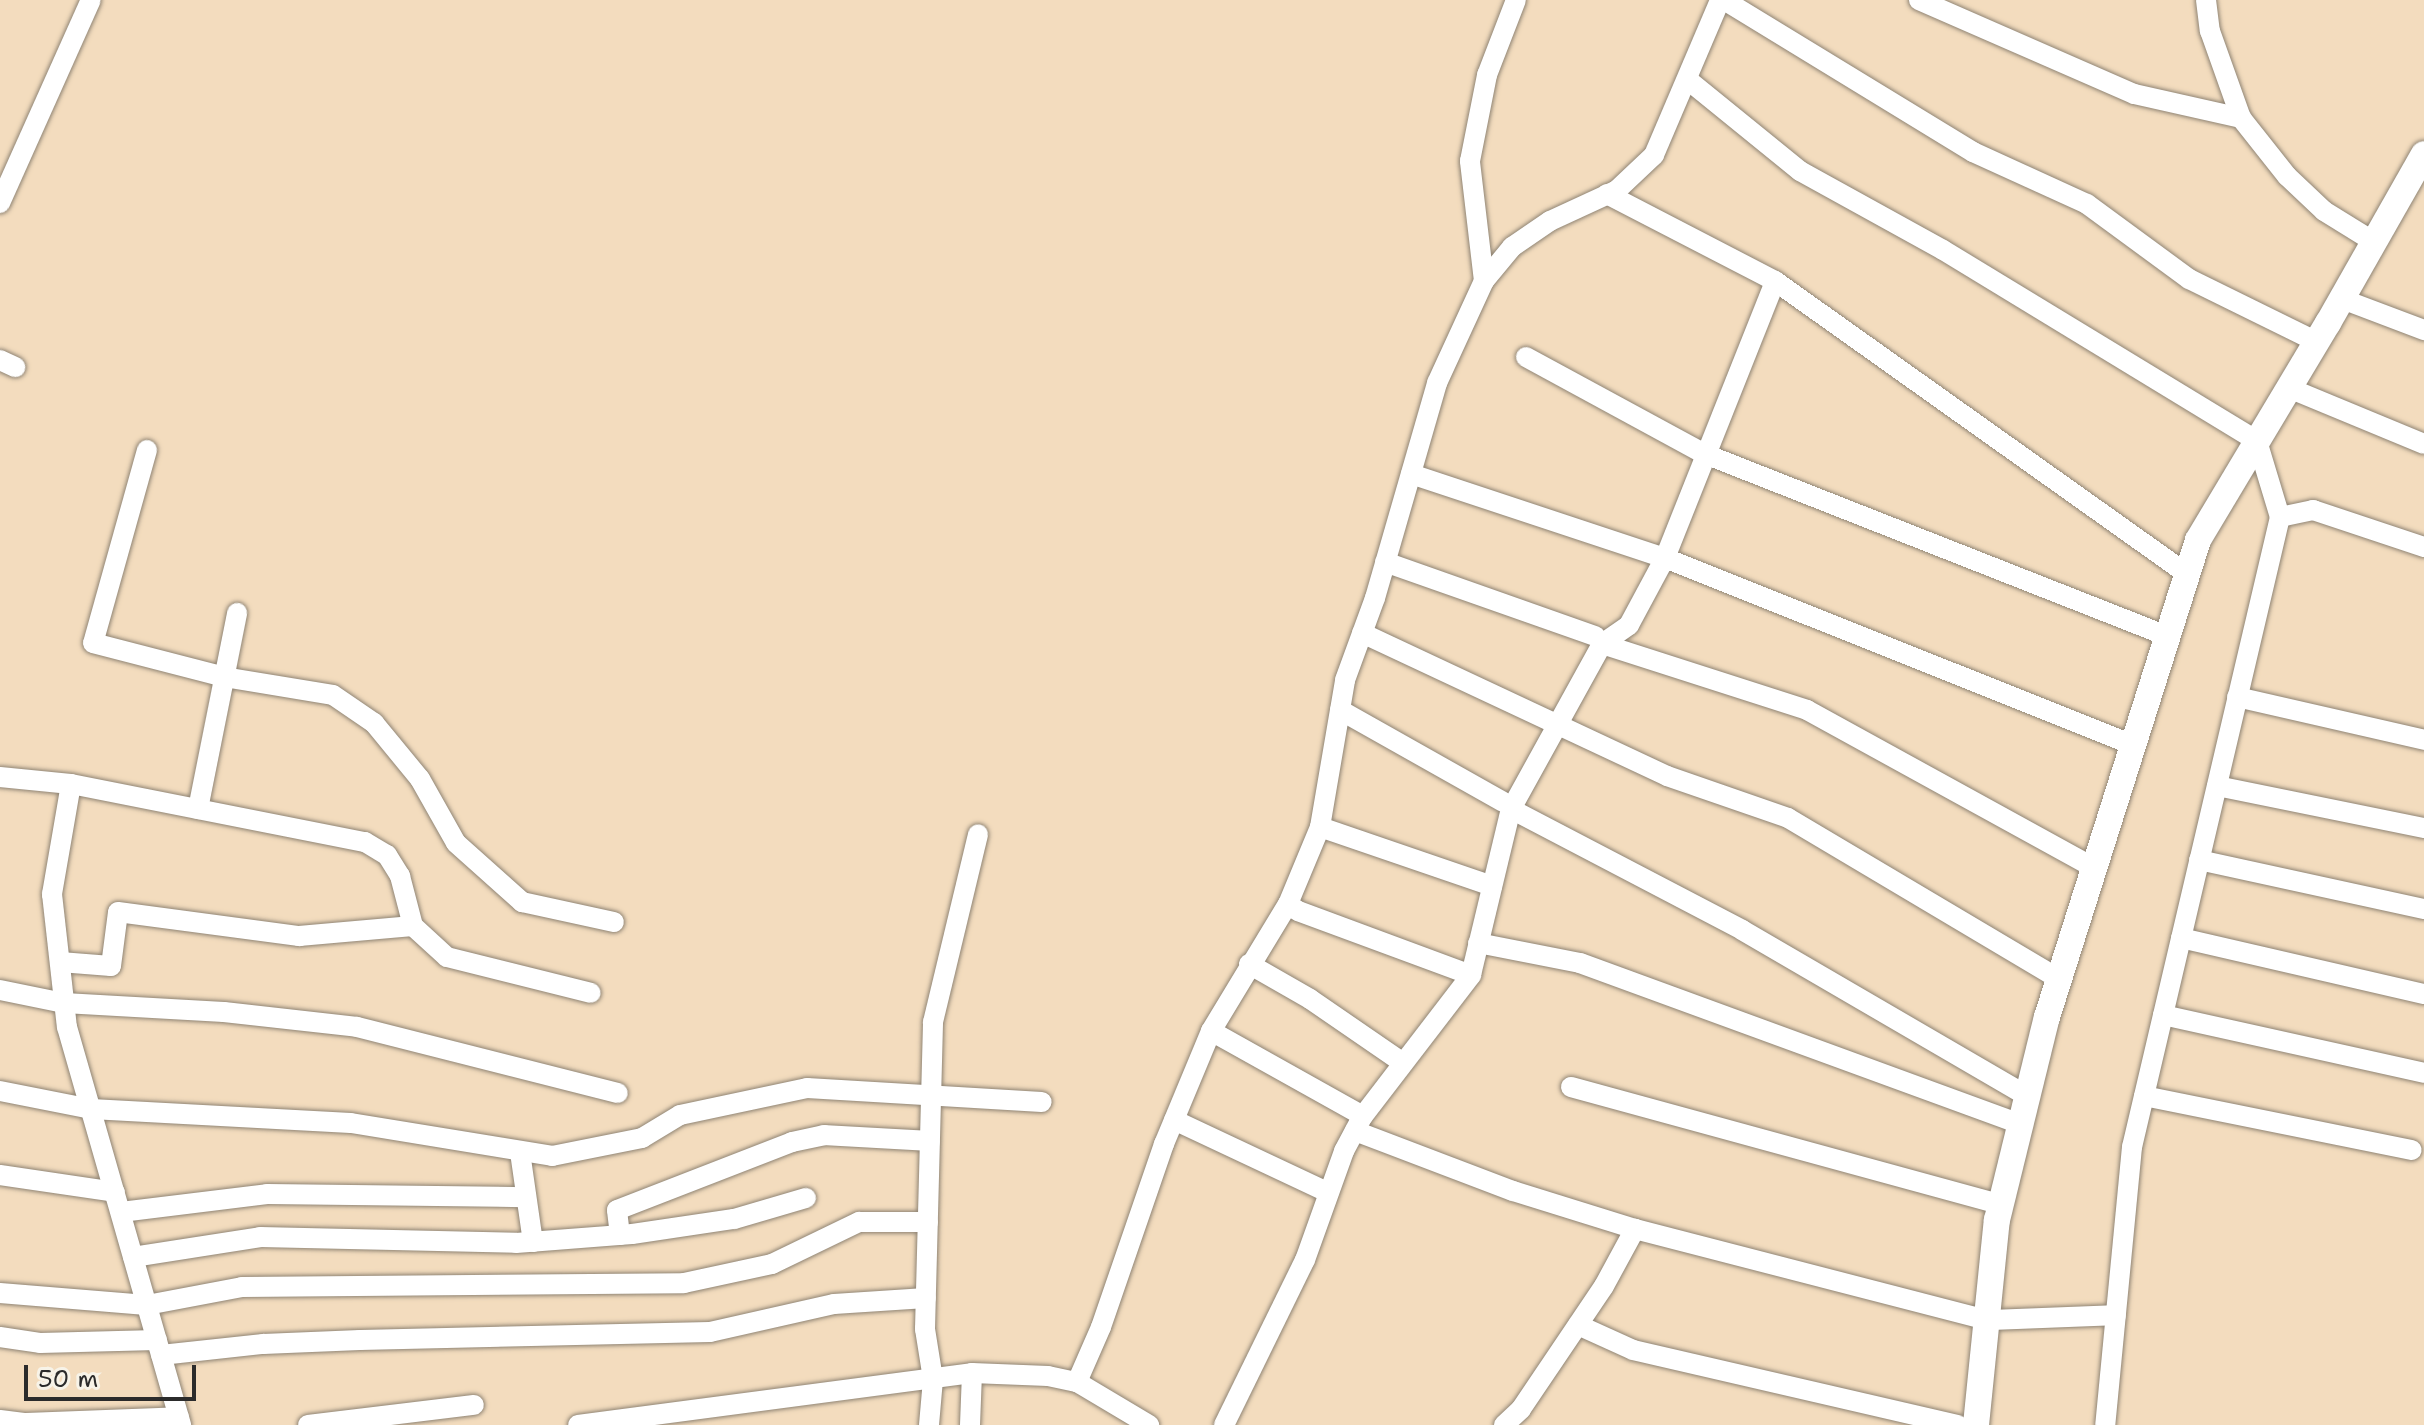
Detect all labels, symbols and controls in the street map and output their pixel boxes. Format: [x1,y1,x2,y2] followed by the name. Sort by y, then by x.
[28,1349,200,1399] scale bar
[38,1363,98,1395] text: 50 m

